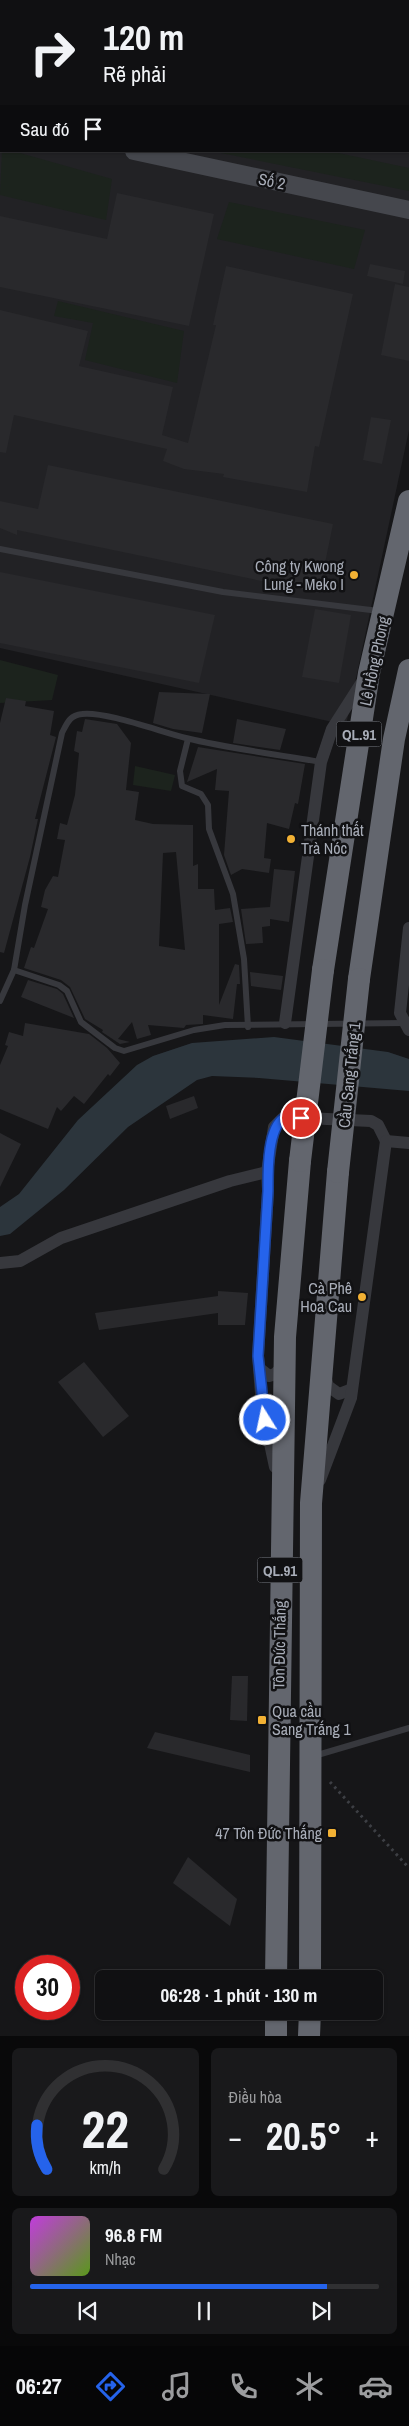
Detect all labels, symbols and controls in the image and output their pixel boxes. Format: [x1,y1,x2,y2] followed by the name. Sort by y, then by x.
[103,14,184,61] text: 120 m
[20,20,85,85] icon: right
[103,59,166,89] text: Rẽ phải
[79,115,107,143] icon: arrive
[20,116,69,142] text: Sau đó
[257,167,287,195] street label: Số 2
[255,555,345,595] place label: Công ty Kwong Lung - Meko I
[348,569,360,581] marker: Công ty Kwong Lung - Meko I
[354,613,394,708] street label: Lê Hồng Phong
[336,722,382,746] road number: QL.91
[301,819,364,859] place label: Thánh thất Trà Nóc
[285,833,297,845] marker: Thánh thất Trà Nóc
[332,1020,366,1129] street label: Cầu Sang Trắng 1
[280,1097,322,1139] pin
[287,1104,315,1132] icon: arrive
[300,1277,352,1317] place label: Cà Phê Hoa Cau
[356,1291,368,1303] marker: Cà Phê Hoa Cau
[238,1393,290,1445] position arrow
[258,1558,302,1582] road number: QL.91
[267,1600,291,1690] street label: Tôn Đức Thắng
[272,1700,352,1740] place label: Qua cầu Sang Trắng 1
[256,1714,268,1726] marker: Qua cầu Sang Trắng 1
[215,1822,323,1844] place label: 47 Tôn Đức Thắng
[326,1827,338,1839] marker: 47 Tôn Đức Thắng
[15,1955,80,2020] speed limit sign: 30
[161,1982,317,2008] text: 06:28 · 1 phút · 130 m
[229,2086,282,2108] text: Điều hòa
[82,2094,129,2164] text: 22
[266,2111,342,2162] text: 20.5°
[229,2118,242,2156] text: −
[366,2118,379,2156] text: +
[89,2156,121,2180] text: km/h
[105,2222,162,2248] text: 96.8 FM
[105,2248,136,2270] text: Nhạc
[74,2297,102,2325] icon: previous
[190,2297,218,2325] icon: pause
[307,2297,335,2325] icon: next
[93,2369,128,2404] icon: directions
[159,2369,194,2404] icon: music
[226,2369,261,2404] icon: phone
[292,2369,327,2404] icon: climate
[358,2369,393,2404] icon: car
[16,2371,62,2401] text: 06:27

